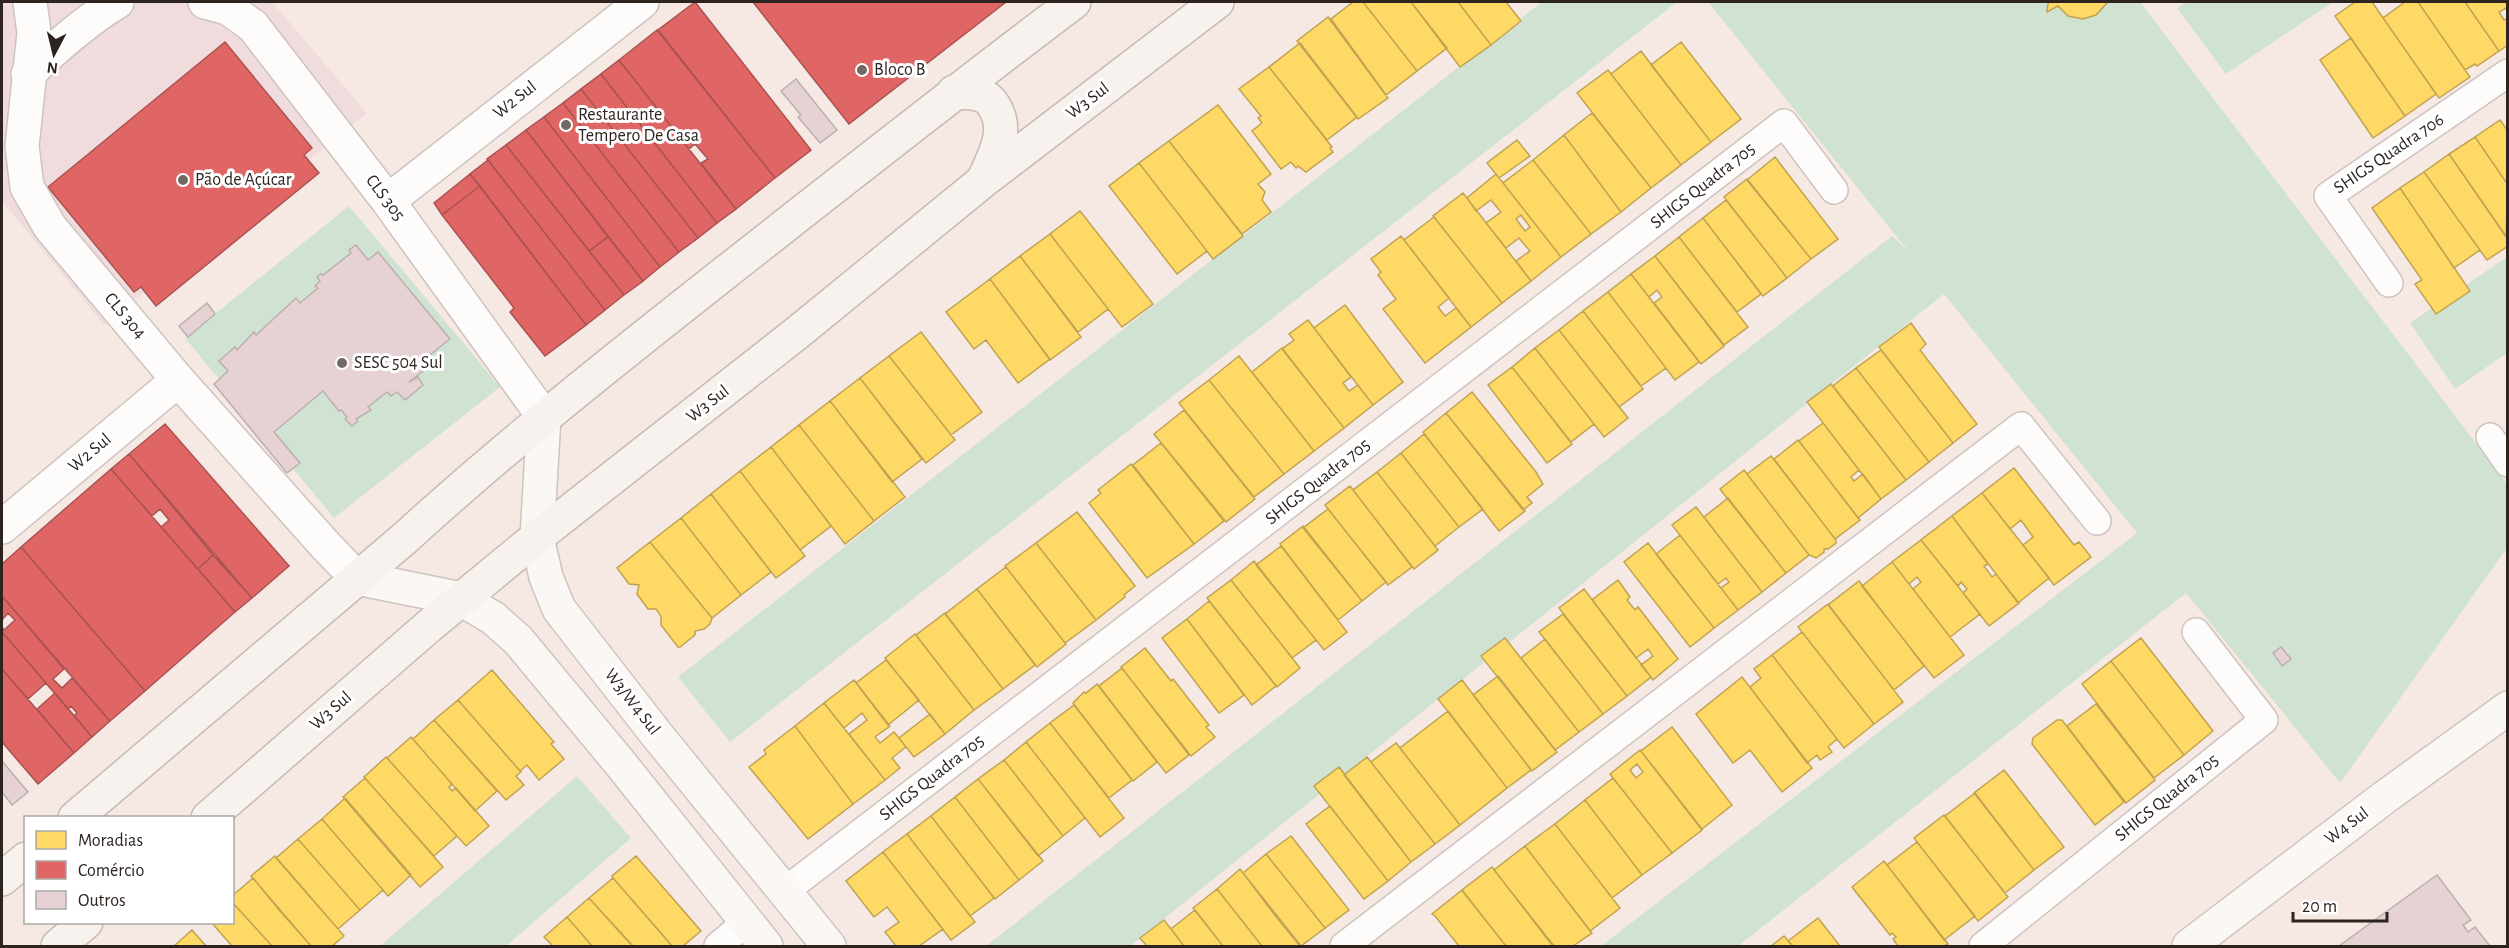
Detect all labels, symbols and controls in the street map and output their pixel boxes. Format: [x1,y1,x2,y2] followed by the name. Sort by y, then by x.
[24,24,84,84] north arrow
[46,59,59,77] text: N
[874,61,925,79] place label: Bloco B
[855,63,869,77] marker: Bloco B
[490,78,540,122] street label: W2 Sul
[1063,79,1113,123] street label: W3 Sul
[578,106,699,145] place label: Restaurante Tempero De Casa
[2331,111,2447,197] street label: SHIGS Quadra 706
[559,118,573,132] marker: Restaurante Tempero De Casa
[1647,140,1759,232] street label: SHIGS Quadra 705
[195,171,292,189] place label: Pão de Açúcar
[362,172,408,224] street label: CLS 305
[176,173,190,187] marker: Pão de Açúcar
[101,290,149,343] street label: CLS 304
[354,354,443,372] place label: SESC 504 Sul
[335,356,349,370] marker: SESC 504 Sul
[683,382,733,426] street label: W3 Sul
[65,430,115,476] street label: W2 Sul
[1262,436,1374,528] street label: SHIGS Quadra 705
[601,666,663,738] street label: W3/W4 Sul
[307,688,355,734] street label: W3 Sul
[876,732,988,824] street label: SHIGS Quadra 705
[2112,751,2222,845] street label: SHIGS Quadra 705
[2322,804,2372,848] street label: W4 Sul
[24,816,234,924] legend
[78,832,143,850] text: Moradias
[78,862,144,880] text: Comércio
[2293,885,2388,923] scale bar
[78,892,126,910] text: Outros
[2302,898,2337,916] text: 20 m

